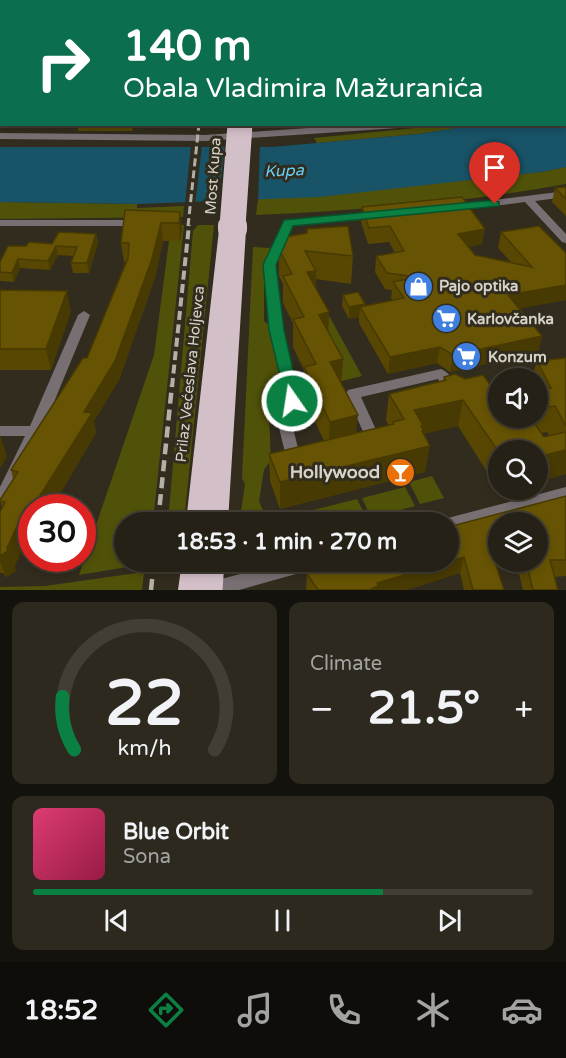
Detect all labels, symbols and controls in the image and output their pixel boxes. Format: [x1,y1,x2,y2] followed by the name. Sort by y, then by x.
[123,21,252,72] text: 140 m
[24,24,102,102] icon: right
[123,72,483,105] text: Obala Vladimira Mažuranića
[201,137,225,215] street label: Most Kupa
[469,142,520,204] pin
[478,151,511,184] icon: arrive
[264,160,305,182] water label: Kupa
[402,270,434,302] shop icon: Pajo optika
[439,277,518,296] place label: Pajo optika
[172,285,208,463] street label: Prilaz Većeslava Holjevca
[430,303,462,335] supermarket icon: Karlovčanka
[467,310,554,328] place label: Karlovčanka
[451,341,483,373] supermarket icon: Konzum
[488,348,547,366] place label: Konzum
[488,368,548,572] map controls
[488,368,548,428] button: sound
[260,369,324,433] position arrow
[488,440,548,500] button: search
[385,456,417,488] bar icon: Hollywood
[290,461,380,483] place label: Hollywood
[18,494,96,572] speed limit sign: 30
[488,512,548,572] button: layers
[176,529,397,555] text: 18:53 · 1 min · 270 m
[310,652,382,676] text: Climate
[105,667,184,742] text: 22
[368,682,480,736] text: 21.5°
[310,690,334,729] text: −
[514,690,533,729] text: +
[118,735,171,761] text: km/h
[123,819,229,845] text: Blue Orbit
[123,845,171,869] text: Sona
[100,904,133,937] icon: previous
[266,904,299,937] icon: pause
[433,904,466,937] icon: next
[145,989,187,1031] icon: directions
[234,989,276,1031] icon: music
[323,989,365,1031] icon: phone
[412,989,454,1031] icon: climate
[501,989,543,1031] icon: car
[23,994,98,1027] text: 18:52

